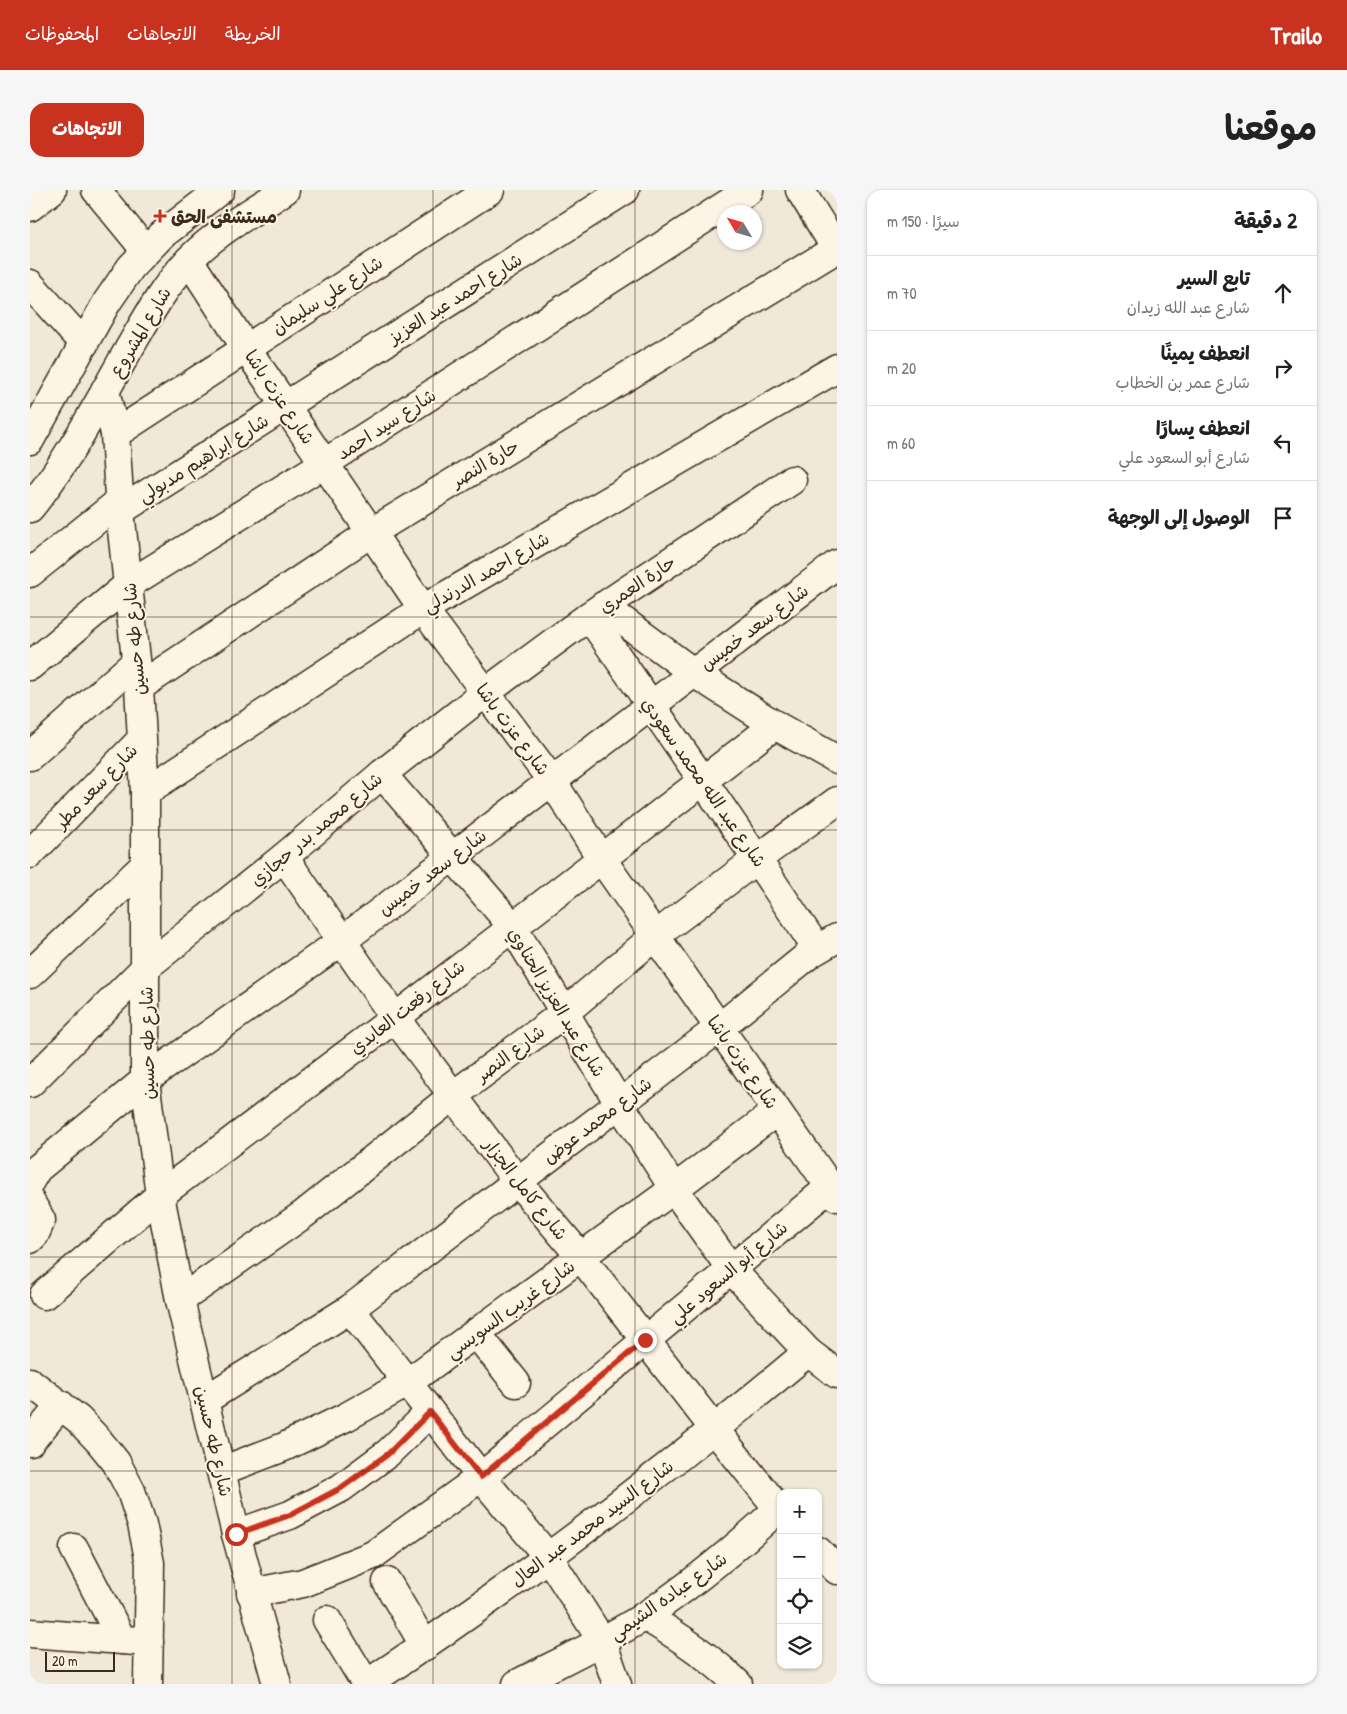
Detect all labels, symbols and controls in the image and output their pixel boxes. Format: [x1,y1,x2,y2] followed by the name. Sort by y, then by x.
[1271,19,1322,51] text: Trailo
[25,21,99,46] text: المحفوظات
[127,21,197,46] text: الاتجاهات
[225,21,281,46] text: الخريطة
[30,103,144,157] button: الاتجاهات
[1224,104,1317,151] text: موقعنا
[171,204,277,229] place label: مستشفى الحق
[717,205,762,250] north arrow
[1234,206,1297,235] text: 2 دقيقة
[153,209,167,223] marker: مستشفى الحق
[887,210,960,232] text: سيرًا · 150 m
[381,247,527,350] street label: شارع احمد عبد العزيز
[267,250,390,344] street label: شارع علي سليمان
[1178,265,1250,291] text: تابع السير
[1269,279,1297,307] icon: ahead
[103,282,177,382] street label: شارع المشروع
[887,282,917,304] text: 70 m
[1127,296,1250,318] text: شارع عبد الله زيدان
[1161,340,1250,366] text: انعطف يمينًا
[239,345,321,449] street label: شارع عزت باشا
[1269,354,1297,382] icon: right
[887,357,916,379] text: 20 m
[1116,371,1250,393] text: شارع عمر بن الخطاب
[331,382,441,466] street label: شارع سيد احمد
[133,408,275,512] street label: شارع ابراهيم مدبولي
[1156,415,1250,441] text: انعطف يسارًا
[1269,429,1297,457] icon: left
[887,432,915,454] text: 60 m
[445,433,523,494] street label: حارة النصر
[1118,446,1250,468] text: شارع أبو السعود علي
[1108,504,1250,530] text: الوصول إلى الوجهة
[1269,504,1297,532] icon: arrive
[418,526,556,622] street label: شارع احمد الدرندلي
[594,549,681,620] street label: حارة العمري
[695,578,813,676] street label: شارع سعد خميس
[117,582,151,696] street label: شارع طه حسين
[470,678,556,780] street label: شارع عزت باشا
[635,692,772,873] street label: شارع عبد الله محمد سعودي
[48,738,143,835] street label: شارع سعد مطر
[245,766,388,893] street label: شارع محمد بدر حجازي
[373,823,491,921] street label: شارع سعد خميس
[501,922,612,1082] street label: شارع عبد العزيز الحناوي
[344,954,470,1061] street label: شارع رفعت العابدي
[134,986,160,1100] street label: شارع طه حسين
[701,1010,785,1114] street label: شارع عزت باشا
[469,1019,550,1088] street label: شارع النصر
[537,1071,657,1169] street label: شارع محمد عوض
[477,1131,574,1245] street label: شارع كامل الجزار
[663,1215,795,1332] street label: شارع أبو السعود علي
[440,1254,582,1368] street label: شارع غريب السويسي
[634,1329,657,1352] route end
[189,1383,239,1499] street label: شارع طه حسين
[505,1453,679,1593] street label: شارع السيد محمد عبد العال
[777,1489,822,1669] map controls
[777,1489,822,1534] button: +
[225,1523,248,1546] route start
[777,1534,822,1579] button: −
[604,1546,734,1649] street label: شارع عباده الشيمي
[777,1579,822,1624] button: locate
[777,1624,822,1669] button: layers
[45,1649,115,1672] scale bar
[52,1651,78,1670] text: 20 m

